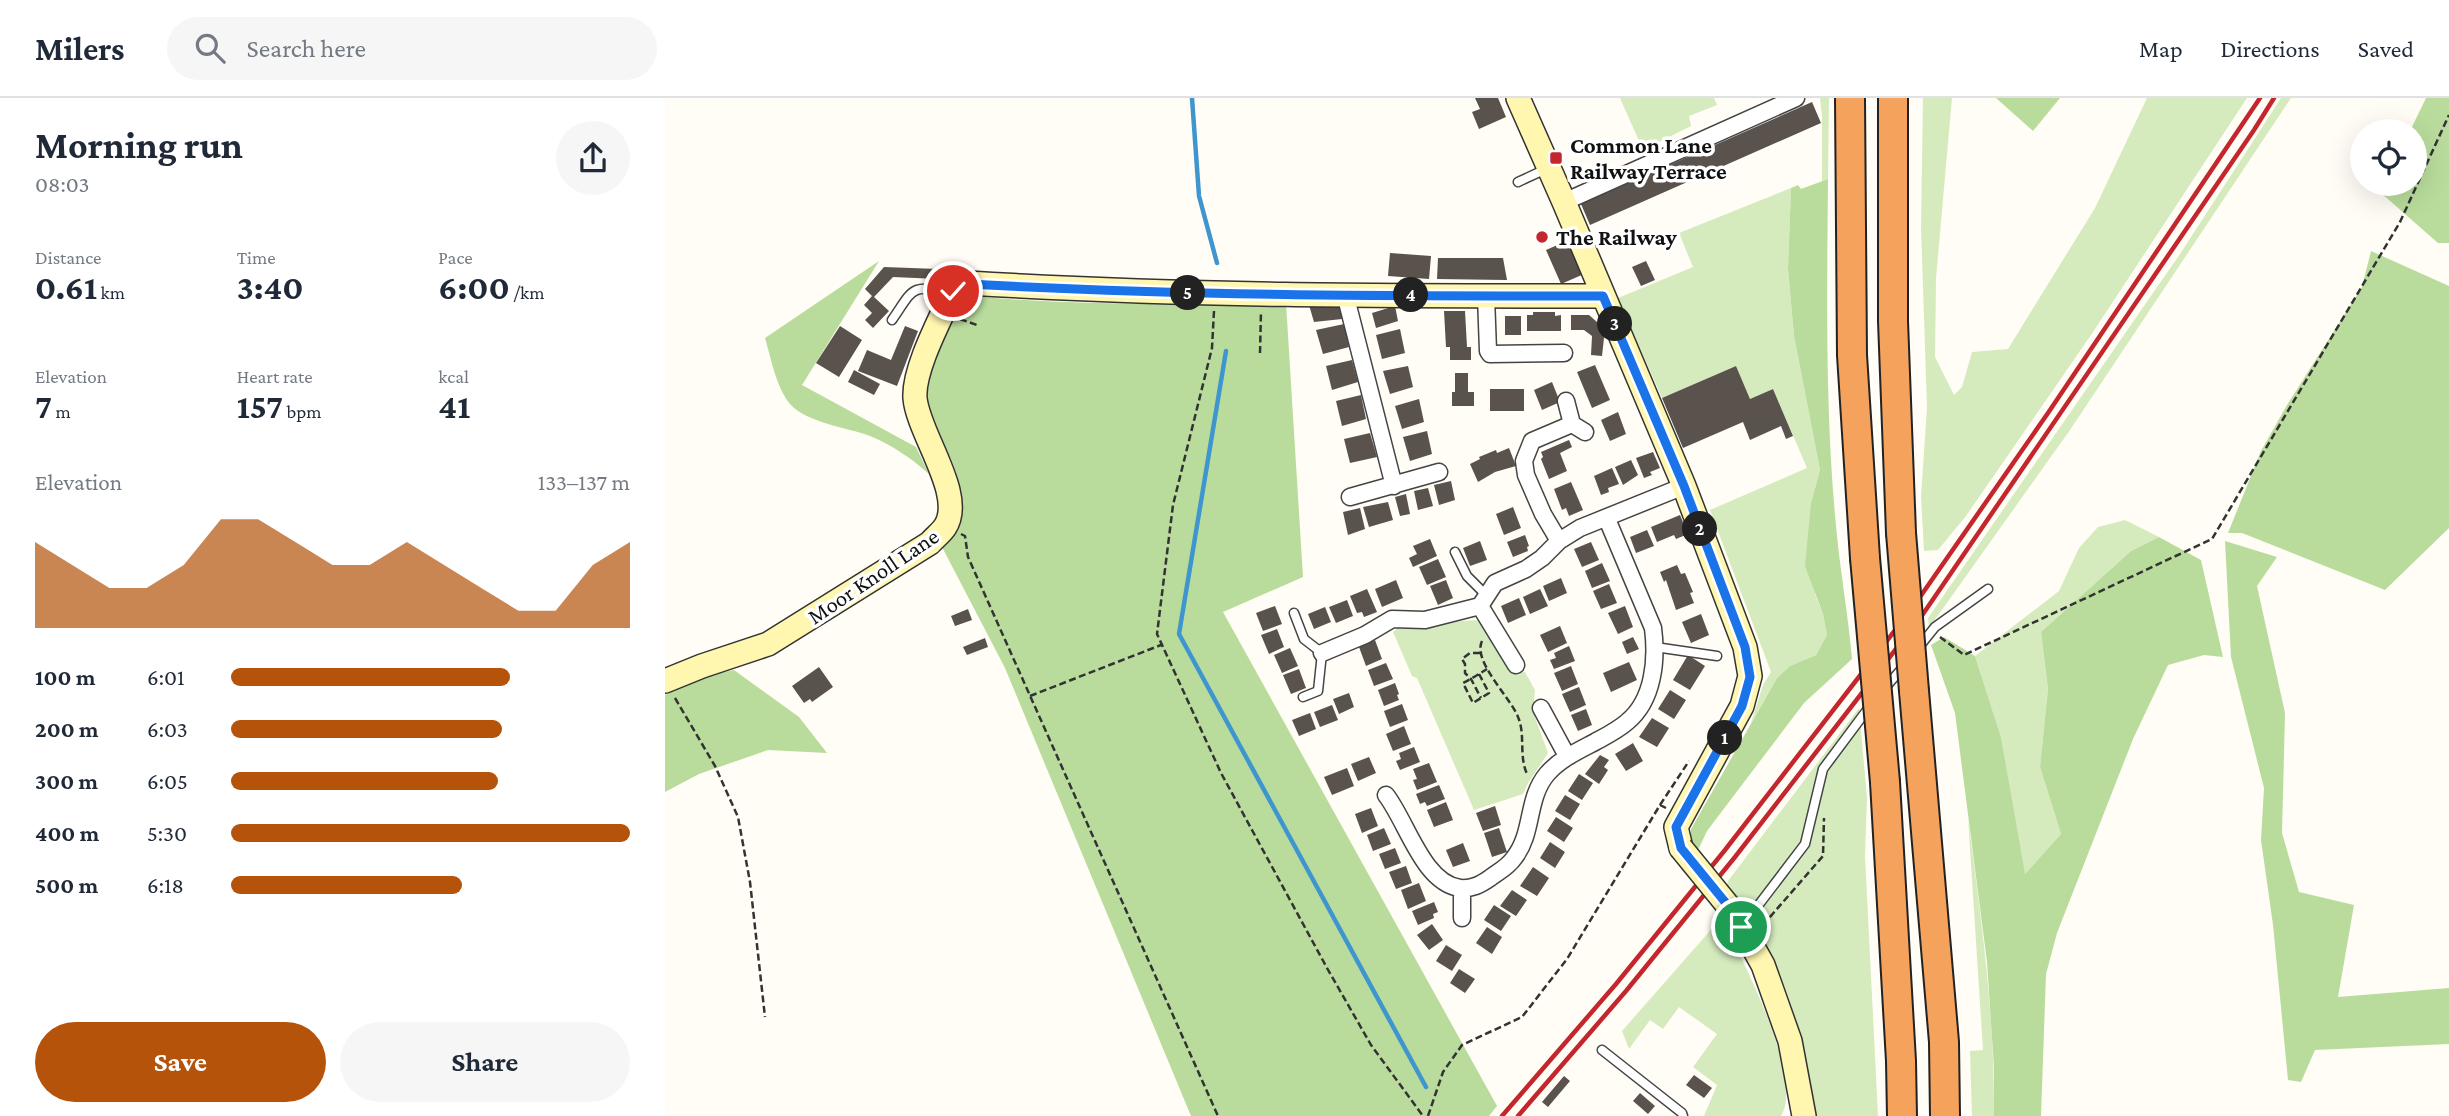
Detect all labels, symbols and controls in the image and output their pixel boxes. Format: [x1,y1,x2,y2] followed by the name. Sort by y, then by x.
[167,17,657,80] search box
[191,29,229,67] icon: search
[35,30,125,67] text: Milers
[247,34,366,63] text: Search here
[2139,35,2183,62] text: Map
[2221,35,2320,62] text: Directions
[2358,35,2414,62] text: Saved
[2350,119,2427,196] map controls
[2350,119,2427,196] button: locate
[556,121,630,195] button: share
[35,124,243,166] text: Morning run
[1570,132,1727,184] place label: Common Lane Railway Terrace
[1548,150,1564,166] marker: Common Lane Railway Terrace
[35,171,89,197] text: 08:03
[1556,224,1678,250] place label: The Railway
[1534,229,1550,245] marker: The Railway
[35,247,101,268] text: Distance
[237,247,276,268] text: Time
[438,247,473,268] text: Pace
[923,261,983,321] pin
[35,268,97,307] text: 0.61
[237,268,304,307] text: 3:40
[438,268,510,307] text: 6:00
[934,272,972,310] icon: check
[1170,276,1205,310] pin: 5
[1393,278,1429,312] pin: 4
[97,282,125,303] text: km
[510,282,544,303] text: /km
[1183,282,1192,303] text: 5
[1405,284,1416,305] text: 4
[1597,306,1633,342] pin: 3
[1610,313,1619,334] text: 3
[35,366,107,387] text: Elevation
[237,366,313,387] text: Heart rate
[438,366,469,387] text: kcal
[35,387,52,426] text: 7
[237,387,283,426] text: 157
[438,387,470,426] text: 41
[52,401,71,422] text: m
[283,401,322,422] text: bpm
[35,469,122,495] text: Elevation
[538,469,630,495] text: 133–137 m
[1683,512,1717,546] pin: 2
[1695,518,1704,539] text: 2
[803,523,943,629] street label: Moor Knoll Lane
[35,664,95,690] text: 100 m
[147,664,185,690] text: 6:01
[35,716,99,742] text: 200 m
[147,716,188,742] text: 6:03
[1707,720,1743,756] pin: 1
[1721,727,1728,748] text: 1
[35,768,98,794] text: 300 m
[147,768,188,794] text: 6:05
[35,820,99,846] text: 400 m
[147,820,187,846] text: 5:30
[35,872,98,898] text: 500 m
[147,872,184,898] text: 6:18
[1711,897,1771,957] pin
[1722,908,1760,946] icon: arrive
[35,1022,326,1102] button: Save
[340,1022,630,1102] button: Share

